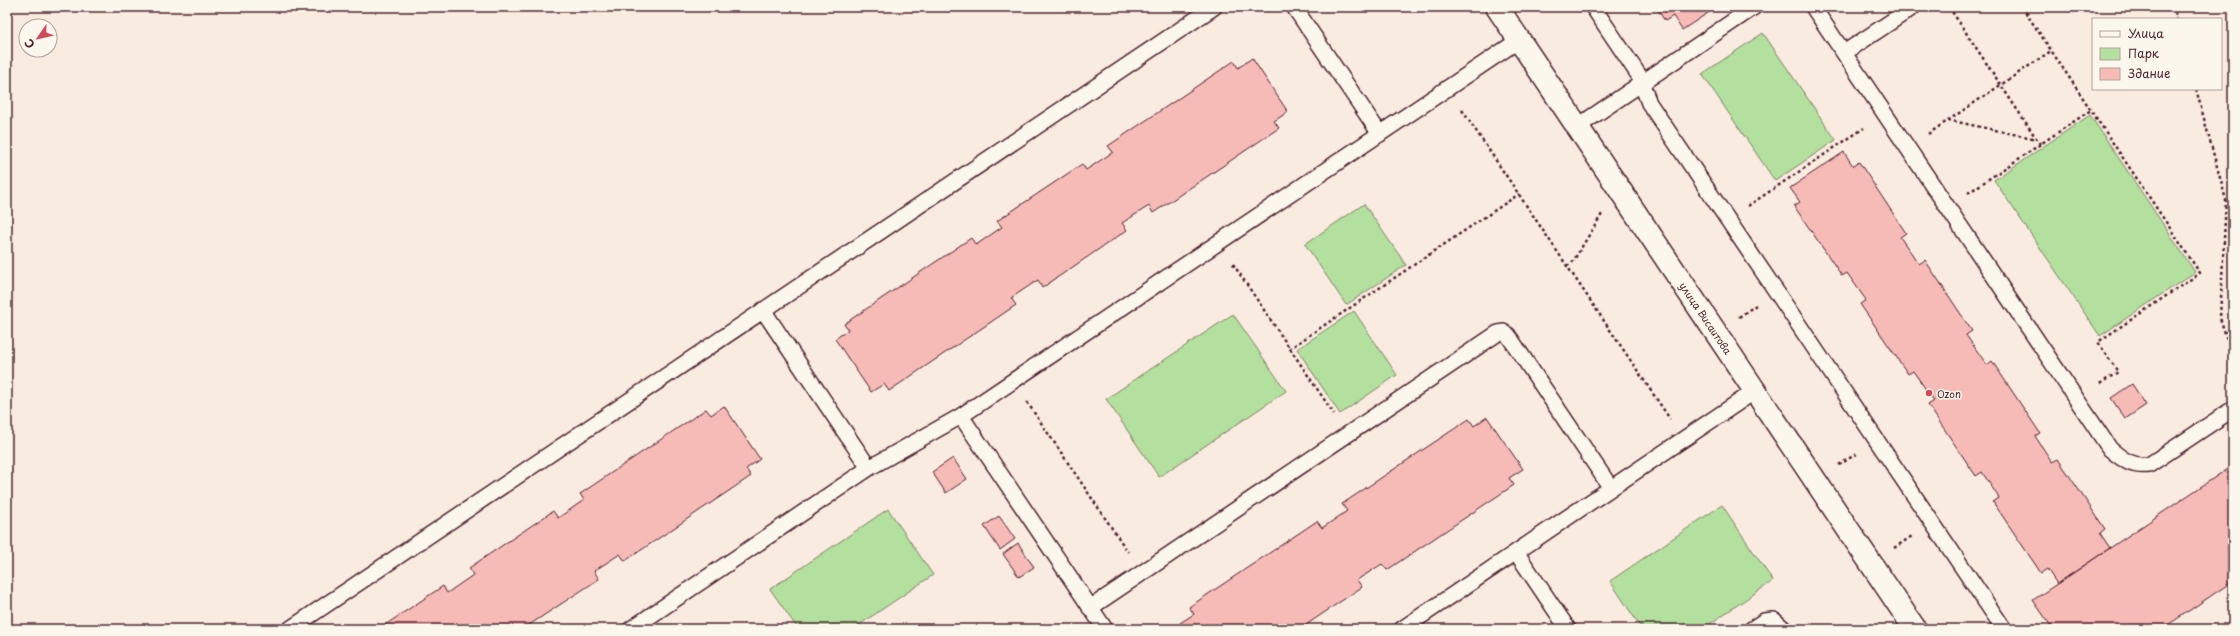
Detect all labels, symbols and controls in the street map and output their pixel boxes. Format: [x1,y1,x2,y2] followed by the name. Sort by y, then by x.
[18,18,58,58] north arrow
[2092,18,2222,90] legend
[2128,24,2164,42] text: Улица
[20,36,39,52] text: С
[2128,44,2160,62] text: Парк
[2128,64,2170,82] text: Здание
[1676,279,1736,358] street label: улица Висаитова
[1937,386,1961,401] place label: Ozon
[1924,388,1934,398] marker: Ozon

